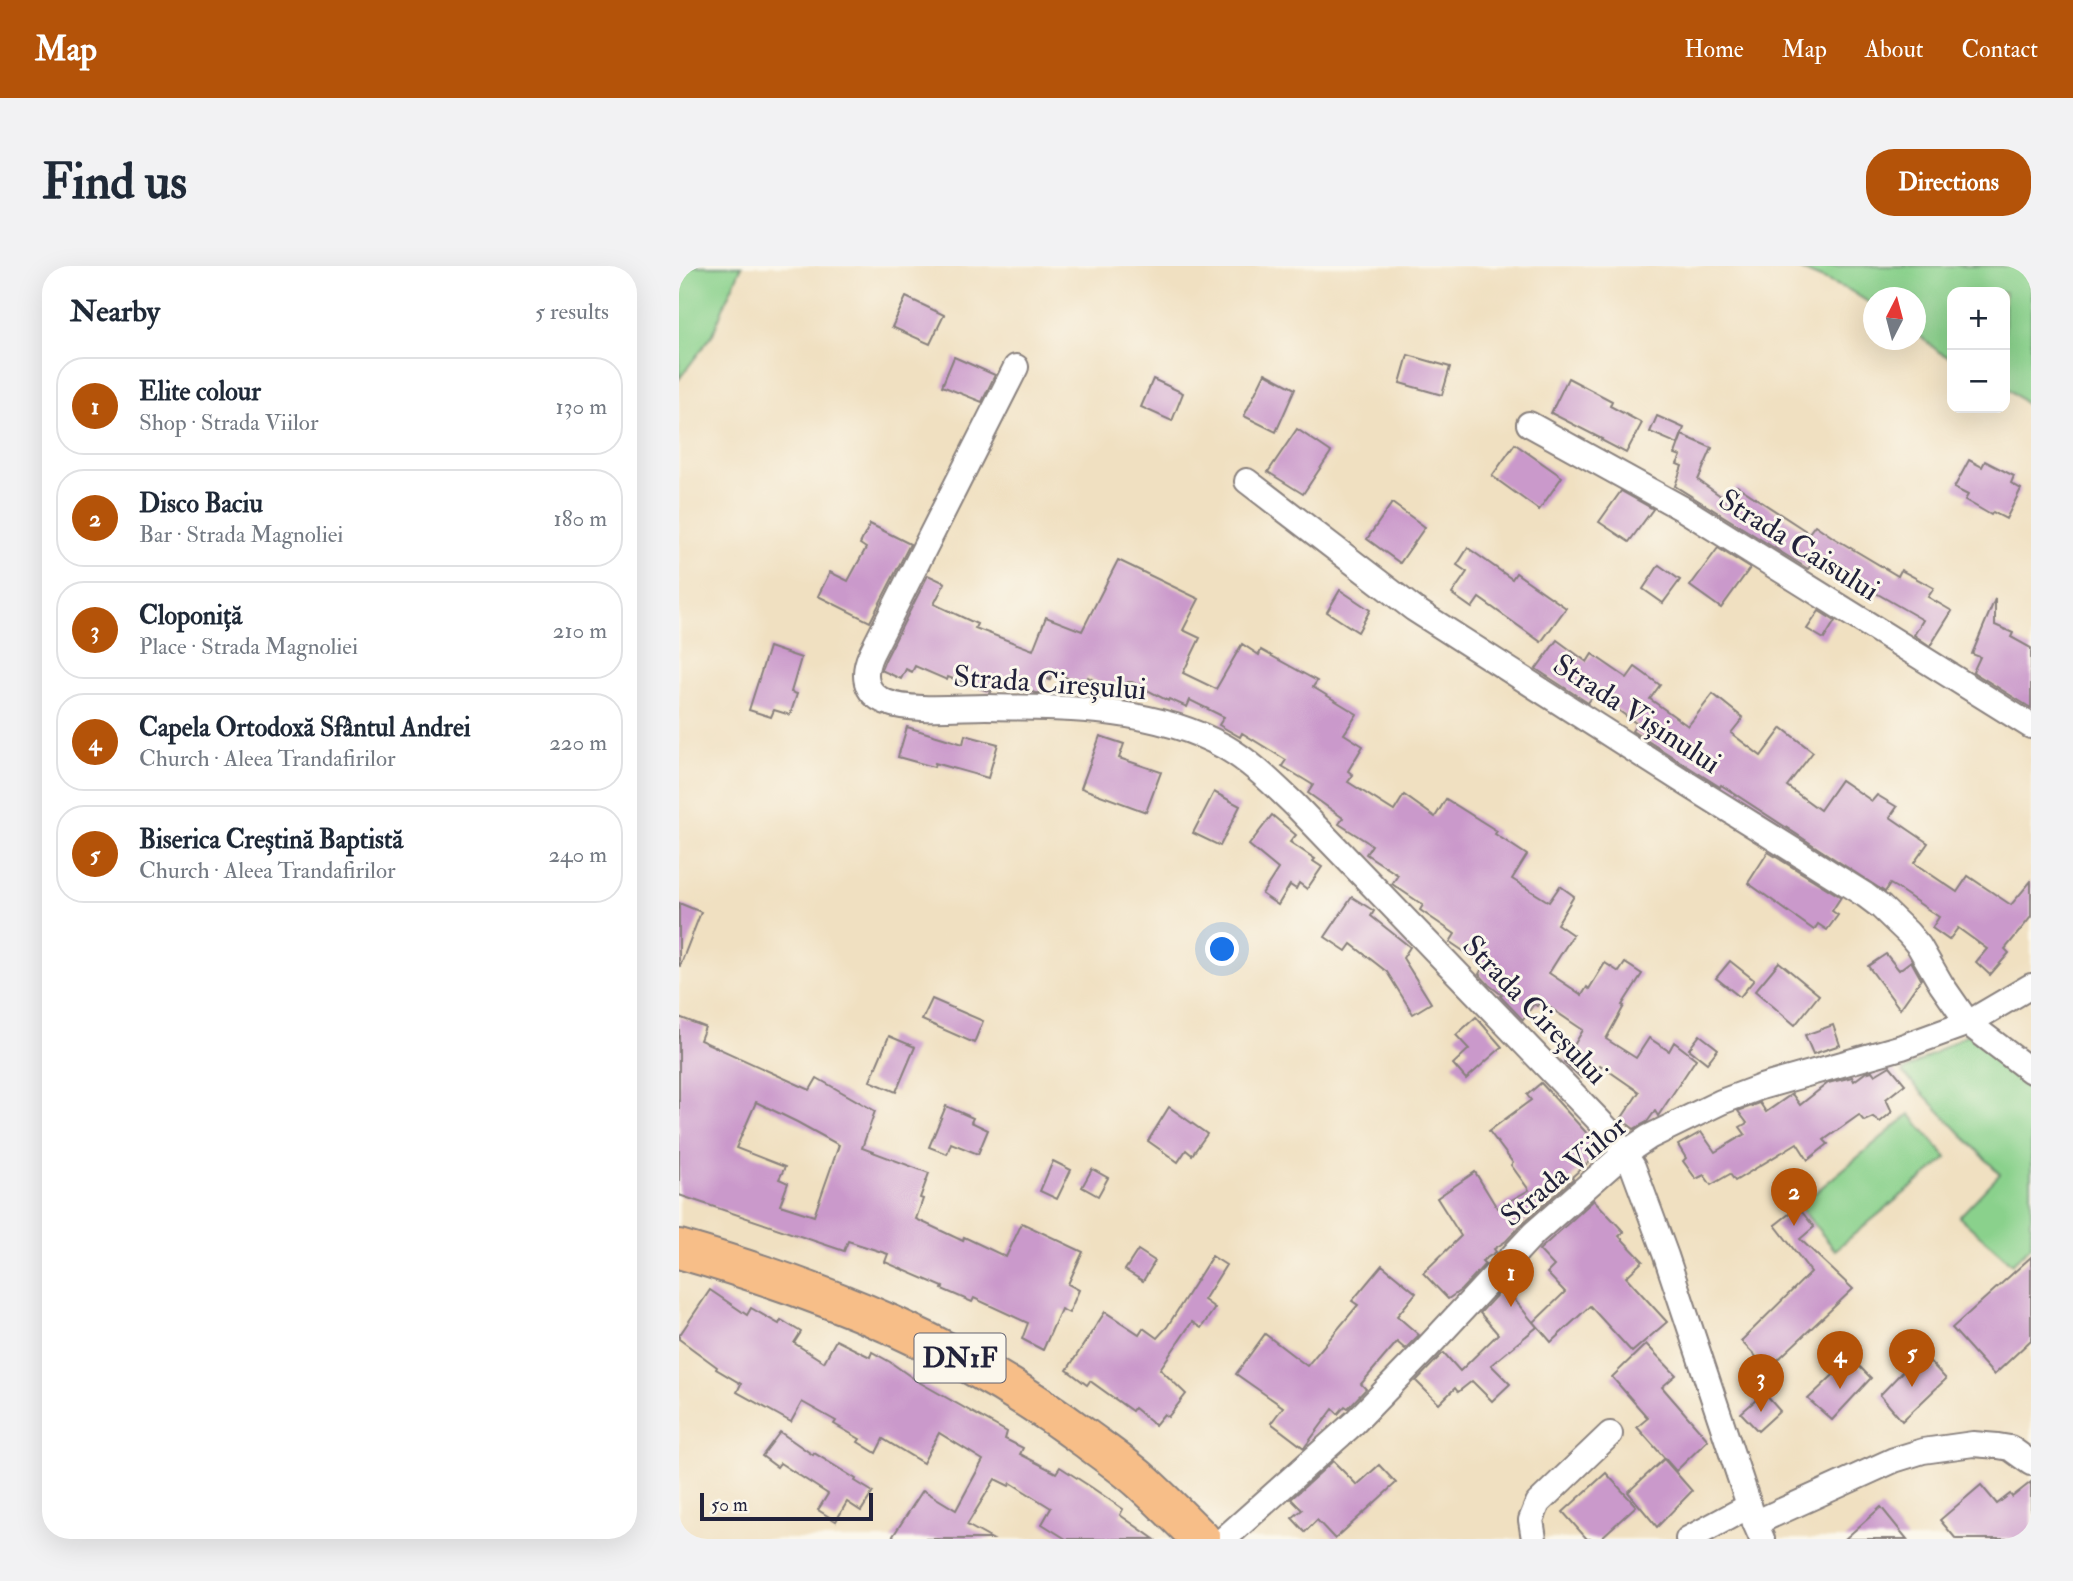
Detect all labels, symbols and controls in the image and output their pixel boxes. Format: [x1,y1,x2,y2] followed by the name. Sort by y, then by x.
[35,29,97,70] text: Map
[1684,34,1744,65] text: Home
[1782,34,1827,65] text: Map
[1865,34,1924,65] text: About
[1962,34,2038,65] text: Contact
[1866,149,2031,216] button: Directions
[42,152,187,213] text: Find us
[1863,287,1926,350] north arrow
[1947,287,2010,413] map controls
[1947,287,2010,350] button: +
[70,293,160,330] text: Nearby
[535,297,609,326] text: 5 results
[1947,350,2010,413] button: −
[139,376,261,408] text: Elite colour
[91,392,99,421] text: 1
[555,392,607,421] text: 130 m
[139,408,319,437] text: Shop · Strada Viilor
[1712,481,1886,609] street label: Strada Caisului
[139,488,263,520] text: Disco Baciu
[89,504,101,533] text: 2
[554,504,607,533] text: 180 m
[139,520,343,549] text: Bar · Strada Magnoliei
[139,600,242,632] text: Cloponiță
[91,616,99,645] text: 3
[553,616,607,645] text: 210 m
[139,632,358,661] text: Place · Strada Magnoliei
[1546,646,1728,782] street label: Strada Vișinului
[952,658,1148,708] street label: Strada Cireșului
[139,712,471,744] text: Capela Ortodoxă Sfântul Andrei
[89,728,101,757] text: 4
[549,728,607,757] text: 220 m
[139,744,396,773] text: Church · Aleea Trandafirilor
[139,824,403,856] text: Biserica Creștină Baptistă
[90,840,100,869] text: 5
[548,840,607,869] text: 240 m
[139,856,396,885] text: Church · Aleea Trandafirilor
[1454,928,1616,1092] street label: Strada Cireșului
[1205,932,1239,966] your location
[1493,1107,1635,1235] street label: Strada Viilor
[1771,1168,1817,1226] pin: 2
[1488,1249,1534,1307] pin: 1
[1889,1329,1935,1387] pin: 5
[1817,1331,1863,1389] pin: 4
[915,1334,1005,1382] road number: DN1F
[1738,1354,1784,1412] pin: 3
[700,1490,873,1522] scale bar
[711,1493,748,1517] text: 50 m

